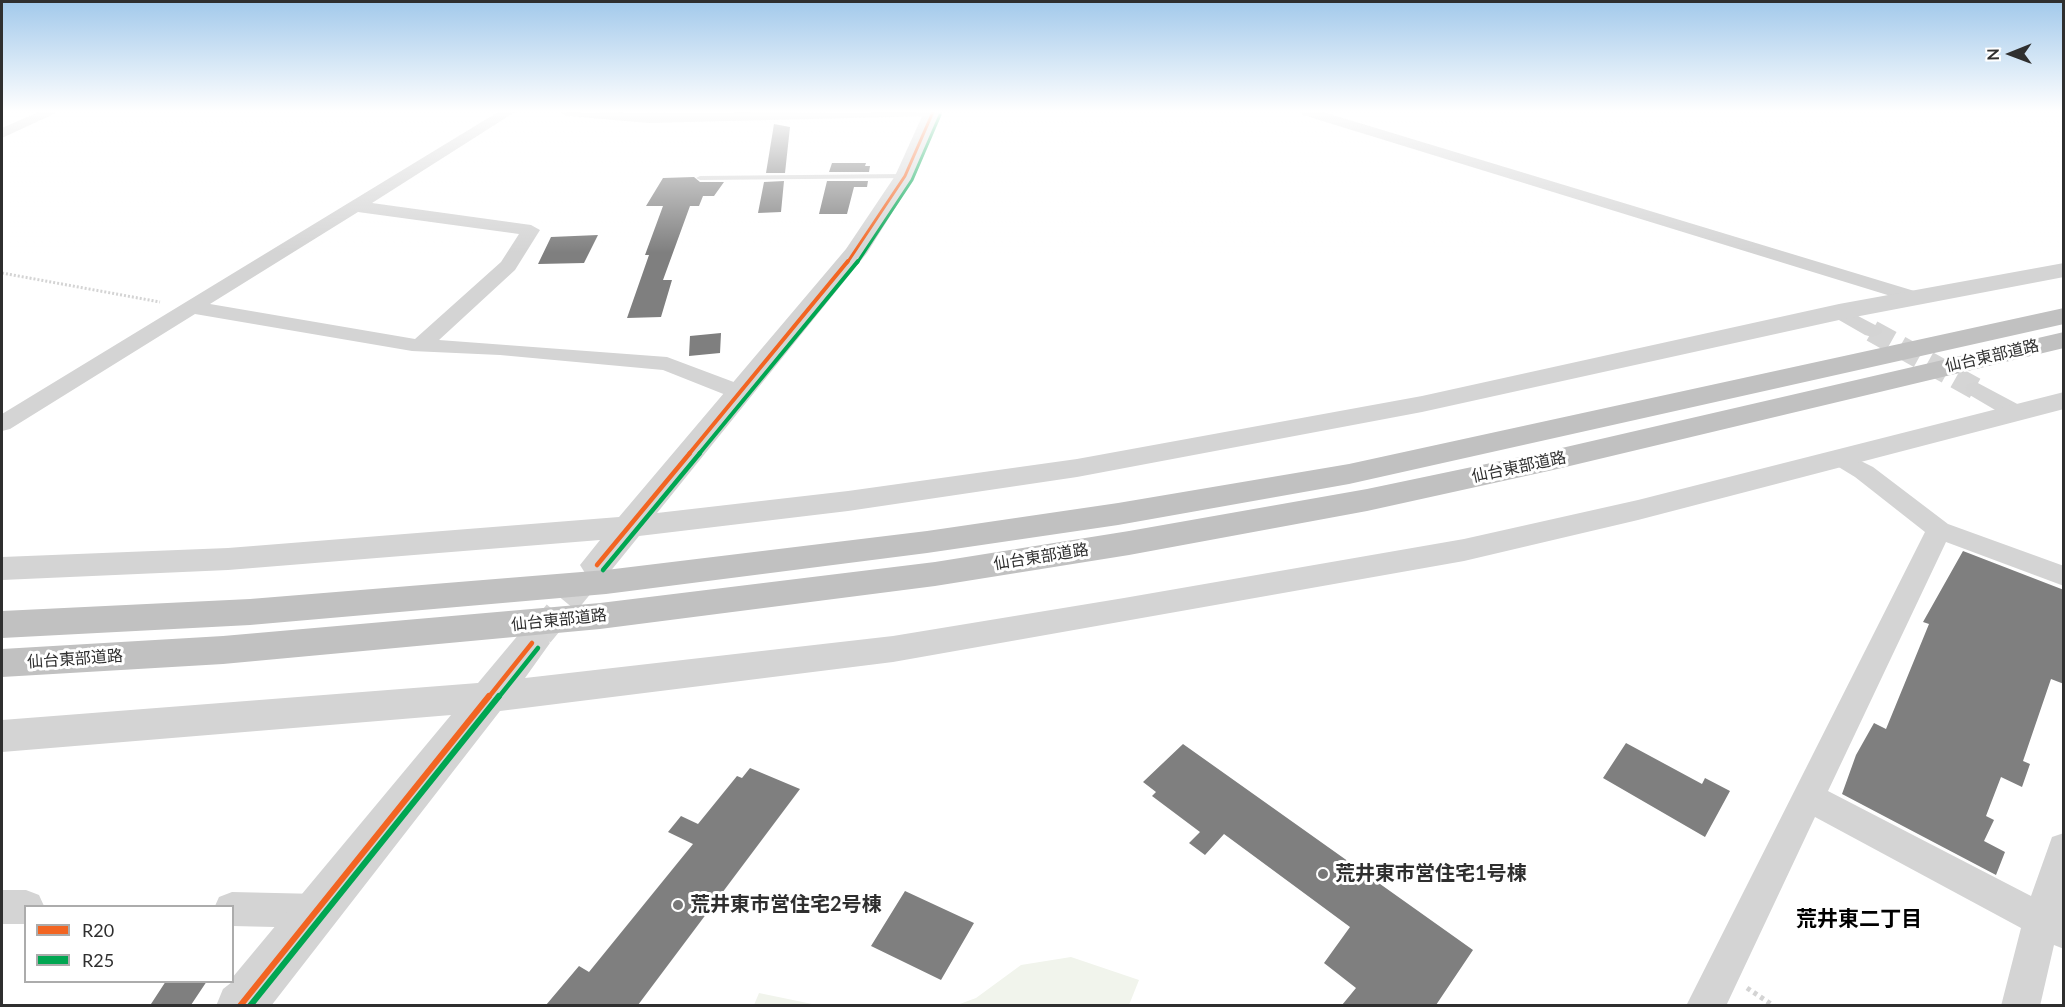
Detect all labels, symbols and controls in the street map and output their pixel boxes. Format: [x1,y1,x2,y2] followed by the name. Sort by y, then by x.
[1981,24,2041,84] north arrow
[1983,48,2002,61] text: N
[1943,336,2041,376] street label: 仙台東部道路
[1470,448,1568,486] street label: 仙台東部道路
[992,540,1090,574] street label: 仙台東部道路
[510,605,608,635] street label: 仙台東部道路
[26,646,124,672] street label: 仙台東部道路
[1335,862,1527,886] place label: 荒井東市営住宅1号棟
[1316,867,1330,881] marker: 荒井東市営住宅1号棟
[690,893,882,917] place label: 荒井東市営住宅2号棟
[671,898,685,912] marker: 荒井東市営住宅2号棟
[24,905,234,983] legend
[1796,906,1922,932] district label: 荒井東二丁目
[82,919,114,941] text: R20
[82,949,114,971] text: R25

